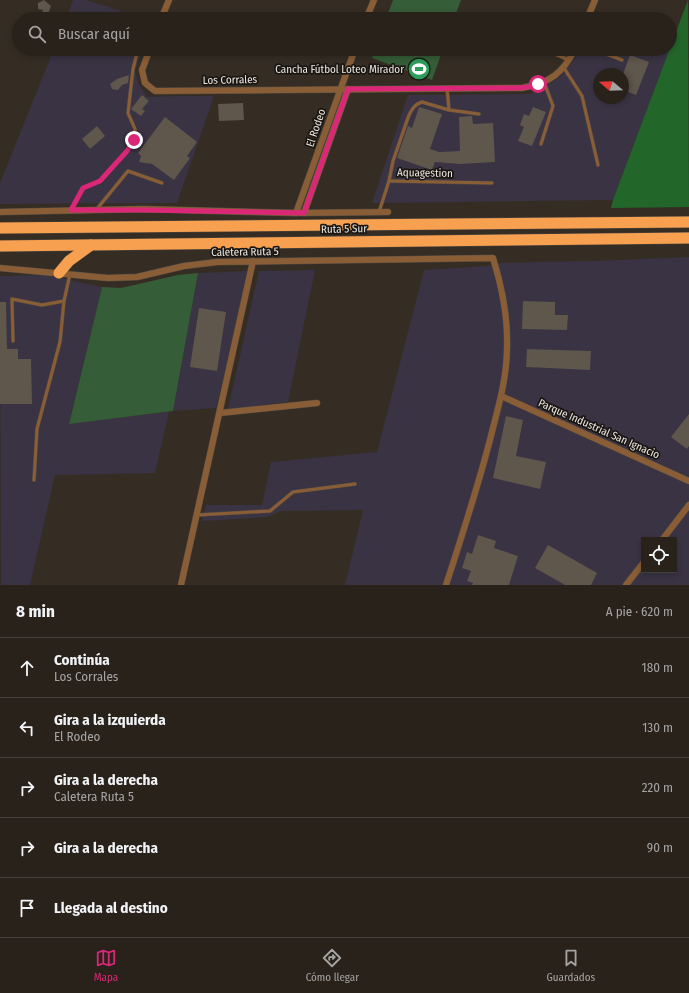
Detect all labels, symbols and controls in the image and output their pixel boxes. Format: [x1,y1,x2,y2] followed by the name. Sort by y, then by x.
[12,12,677,56] search box
[26,23,48,45] icon: search
[58,25,130,43] text: Buscar aquí
[406,56,432,82] sports icon: Cancha Fútbol Loteo Mirador
[275,63,404,76] place label: Cancha Fútbol Loteo Mirador
[593,68,629,104] north arrow
[203,73,258,87] street label: Los Corrales
[529,75,547,93] route start
[303,107,329,149] street label: El Rodeo
[125,131,143,149] route end
[397,166,453,180] street label: Aquagestion
[321,222,367,236] street label: Ruta 5 Sur
[211,245,279,259] street label: Caletera Ruta 5
[536,396,662,462] street label: Parque Industrial San Ignacio
[641,537,677,573] map controls
[641,537,677,573] button: locate
[16,601,55,622] text: 8 min
[606,604,673,619] text: A pie · 620 m
[54,651,110,669] text: Continúa
[16,657,38,679] icon: ahead
[642,660,673,675] text: 180 m
[54,669,118,684] text: Los Corrales
[54,711,166,729] text: Gira a la izquierda
[16,717,38,739] icon: left
[642,720,673,735] text: 130 m
[54,729,100,744] text: El Rodeo
[54,771,158,789] text: Gira a la derecha
[16,777,38,799] icon: right
[642,780,673,795] text: 220 m
[54,789,134,804] text: Caletera Ruta 5
[16,837,38,859] icon: right
[54,839,158,857] text: Gira a la derecha
[647,840,673,855] text: 90 m
[16,897,38,919] icon: arrive
[54,899,168,917] text: Llegada al destino
[94,947,118,984] tab: Mapa
[306,947,359,984] tab: Cómo llegar
[547,947,595,984] tab: Guardados

